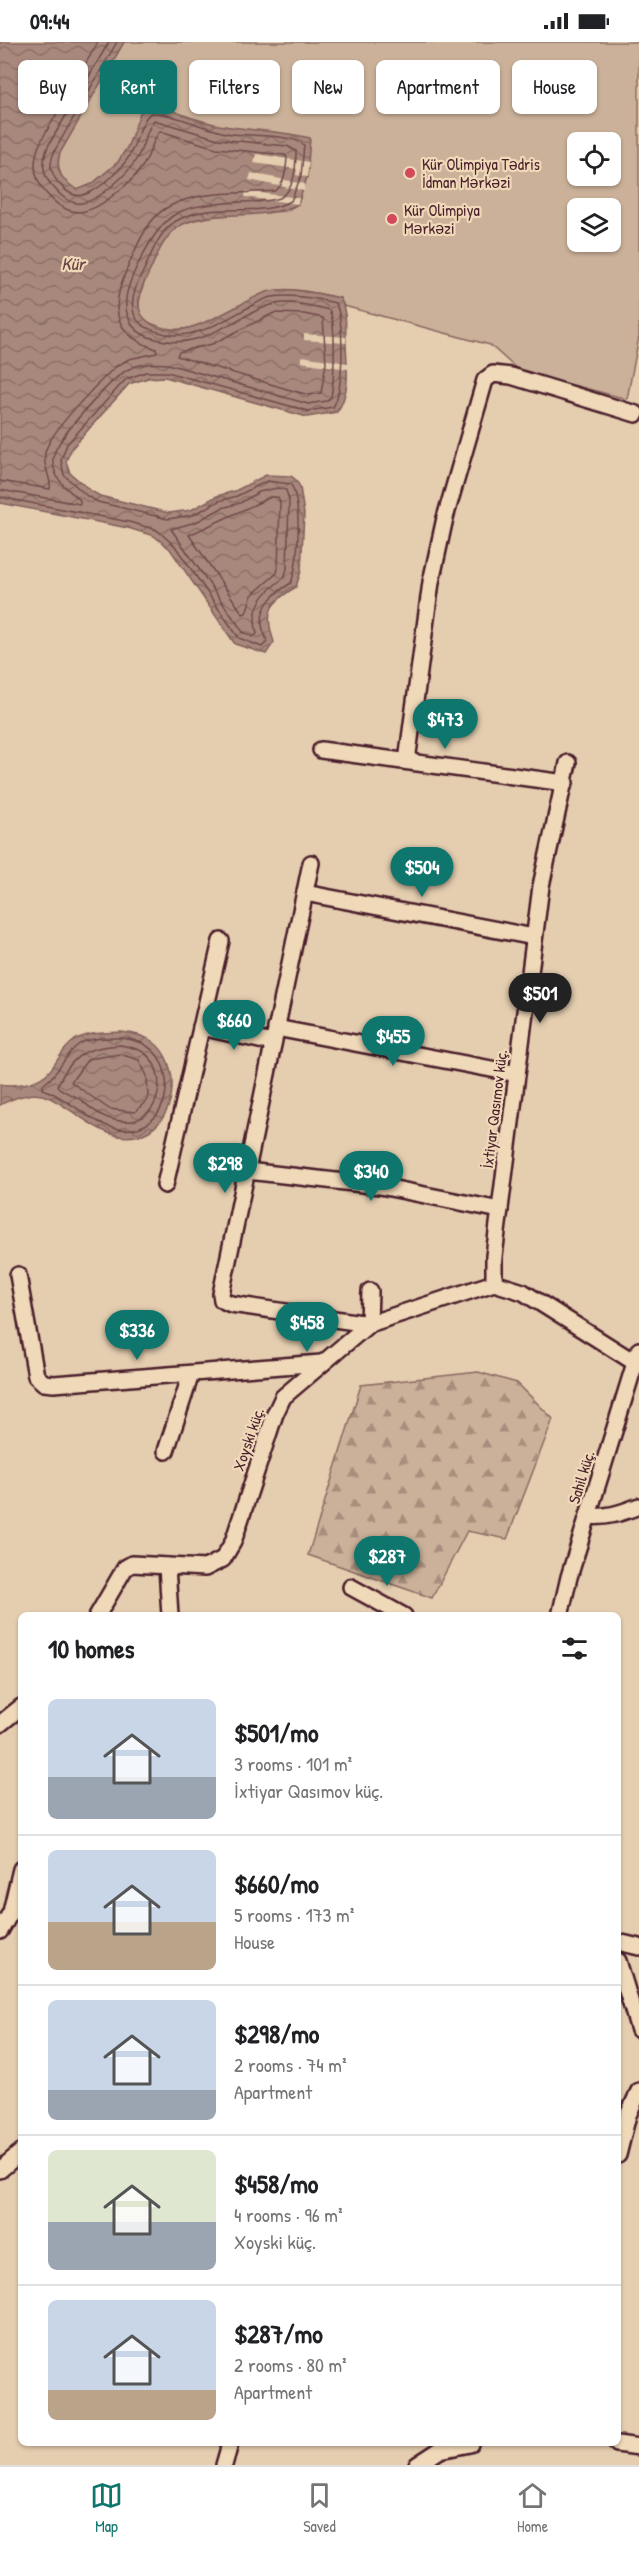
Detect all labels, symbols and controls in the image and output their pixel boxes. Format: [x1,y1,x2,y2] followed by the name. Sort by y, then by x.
[30,6,70,36] text: 09:44
[18,60,88,114] chip: Buy
[100,60,177,114] chip: Rent
[189,60,280,114] chip: Filters
[292,60,364,114] chip: New
[376,60,500,114] chip: Apartment
[512,60,597,114] chip: House
[567,132,621,252] map controls
[567,132,621,186] button: locate
[422,153,540,193] place label: Kür Olimpiya Tədris İdman Mərkəzi
[403,166,417,180] marker: Kür Olimpiya Tədris İdman Mərkəzi
[567,198,621,252] button: layers
[404,199,480,239] place label: Kür Olimpiya Mərkəzi
[385,212,399,226] marker: Kür Olimpiya Mərkəzi
[61,251,87,276] water label: Kür
[409,699,481,750] pin: $473
[427,705,463,732] text: $473
[386,847,458,898] pin: $504
[404,853,440,880] text: $504
[504,973,576,1024] pin: $501
[523,979,557,1006] text: $501
[198,1000,270,1051] pin: $660
[216,1006,252,1033] text: $660
[357,1016,429,1067] pin: $455
[376,1022,410,1049] text: $455
[476,1048,512,1170] street label: İxtiyar Qasımov küç.
[189,1143,261,1194] pin: $298
[207,1149,243,1176] text: $298
[335,1151,407,1202] pin: $340
[353,1157,389,1184] text: $340
[271,1302,343,1353] pin: $458
[290,1308,324,1335] text: $458
[101,1310,173,1361] pin: $336
[119,1316,155,1343] text: $336
[227,1404,269,1474] street label: Xoyski küç.
[563,1448,599,1506] street label: Sahil küç.
[351,1536,423,1587] pin: $287
[368,1542,406,1569] text: $287
[48,1631,135,1666] text: 10 homes
[558,1632,591,1665] icon: filters
[234,1715,318,1750] text: $501/mo
[96,1723,168,1795] icon: home
[234,1750,352,1777] text: 3 rooms · 101 m²
[234,1777,383,1804] text: İxtiyar Qasımov küç.
[234,1866,319,1901] text: $660/mo
[96,1874,168,1946] icon: home
[234,1901,354,1928] text: 5 rooms · 173 m²
[234,1928,275,1955] text: House
[234,2016,319,2051] text: $298/mo
[96,2024,168,2096] icon: home
[234,2051,346,2078] text: 2 rooms · 74 m²
[234,2078,312,2105] text: Apartment
[234,2166,318,2201] text: $458/mo
[96,2174,168,2246] icon: home
[234,2201,343,2228] text: 4 rooms · 96 m²
[234,2228,316,2255] text: Xoyski küç.
[234,2316,323,2351] text: $287/mo
[96,2324,168,2396] icon: home
[234,2351,347,2378] text: 2 rooms · 80 m²
[234,2378,312,2405] text: Apartment
[90,2479,123,2537] tab: Map
[303,2479,336,2537] tab: Saved
[516,2479,549,2537] tab: Home

